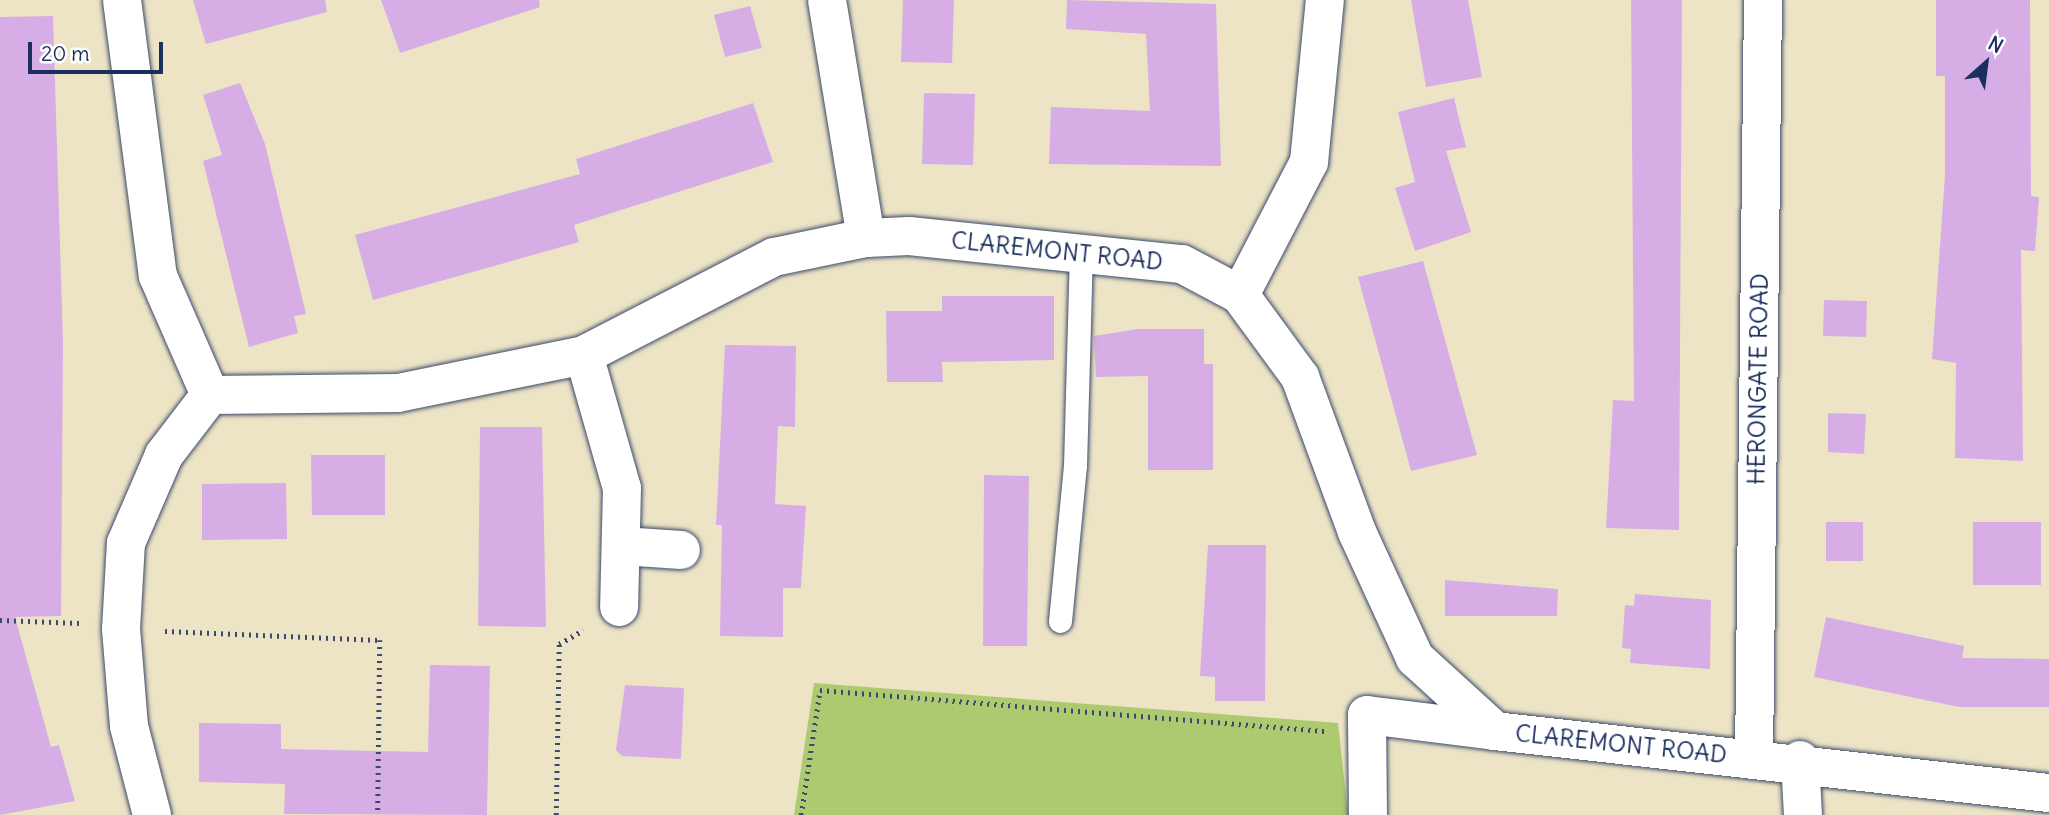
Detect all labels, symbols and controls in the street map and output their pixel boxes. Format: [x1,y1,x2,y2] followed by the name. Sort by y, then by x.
[32,28,166,72] scale bar
[1951,28,2021,98] north arrow
[1984,31,2007,58] text: N
[41,40,90,67] text: 20 m
[950,226,1164,276] street label: CLAREMONT ROAD
[1742,273,1774,485] street label: HERONGATE ROAD
[1514,719,1728,769] street label: CLAREMONT ROAD

